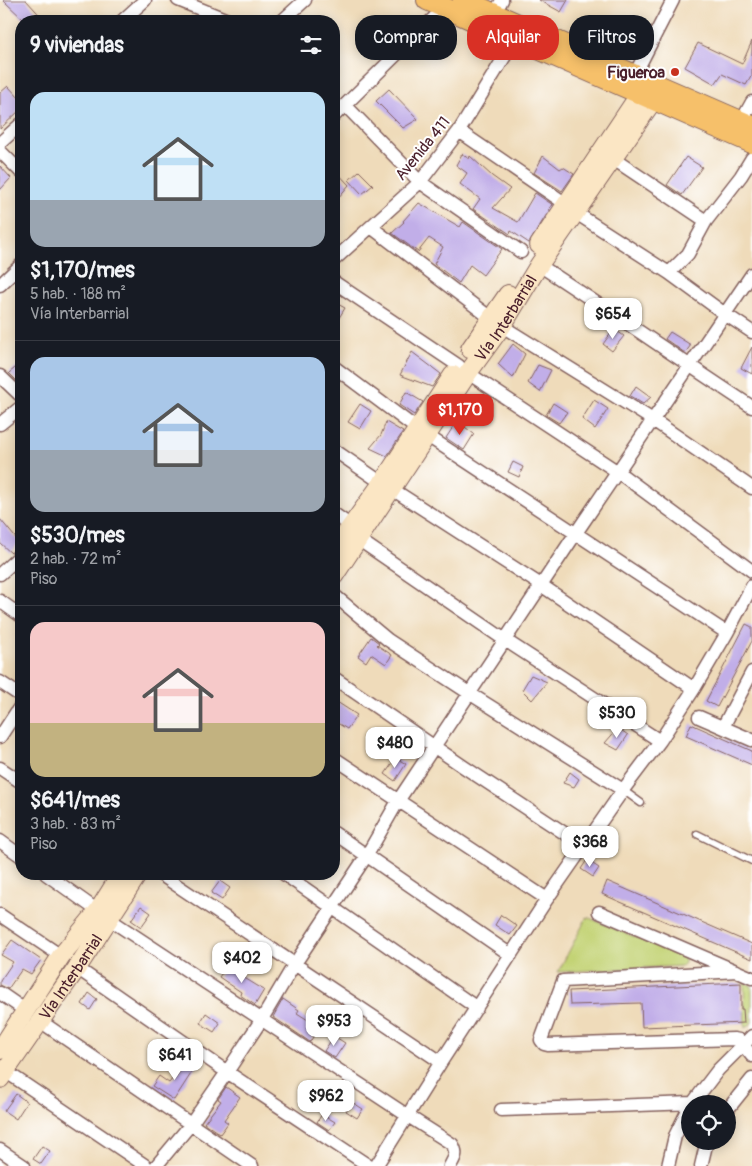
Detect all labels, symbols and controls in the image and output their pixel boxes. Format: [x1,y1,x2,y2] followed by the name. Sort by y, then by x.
[355,15,457,60] chip: Comprar
[467,15,559,60] chip: Alquilar
[569,15,654,60] chip: Filtros
[297,31,325,59] icon: filters
[30,32,124,59] text: 9 viviendas
[607,63,666,83] place label: Figueroa
[669,66,681,78] marker: Figueroa
[391,113,455,185] street label: Avenida 411
[133,124,223,214] icon: home
[30,257,135,284] text: $1,170/mes
[471,271,542,366] street label: Vía Interbarrial
[30,284,126,304] text: 5 hab. · 188 m²
[583,298,643,340] pin: $654
[30,304,129,324] text: Vía Interbarrial
[595,304,631,324] text: $654
[133,390,223,480] icon: home
[419,394,501,436] pin: $1,170
[438,400,482,420] text: $1,170
[30,522,125,549] text: $530/mes
[30,549,121,569] text: 2 hab. · 72 m²
[30,569,57,589] text: Piso
[133,655,223,745] icon: home
[587,696,647,739] pin: $530
[598,703,636,723] text: $530
[365,726,425,769] pin: $480
[377,733,413,753] text: $480
[30,787,120,814] text: $641/mes
[30,814,121,834] text: 3 hab. · 83 m²
[560,826,620,868] pin: $368
[573,832,607,852] text: $368
[30,834,57,854] text: Piso
[35,931,107,1024] street label: Vía Interbarrial
[212,942,272,984] pin: $402
[223,948,261,968] text: $402
[304,1004,364,1047] pin: $953
[317,1011,351,1031] text: $953
[145,1038,205,1081] pin: $641
[158,1045,192,1065] text: $641
[296,1080,356,1122] pin: $962
[308,1086,344,1106] text: $962
[681,1095,736,1150] map controls
[681,1095,736,1150] button: locate

